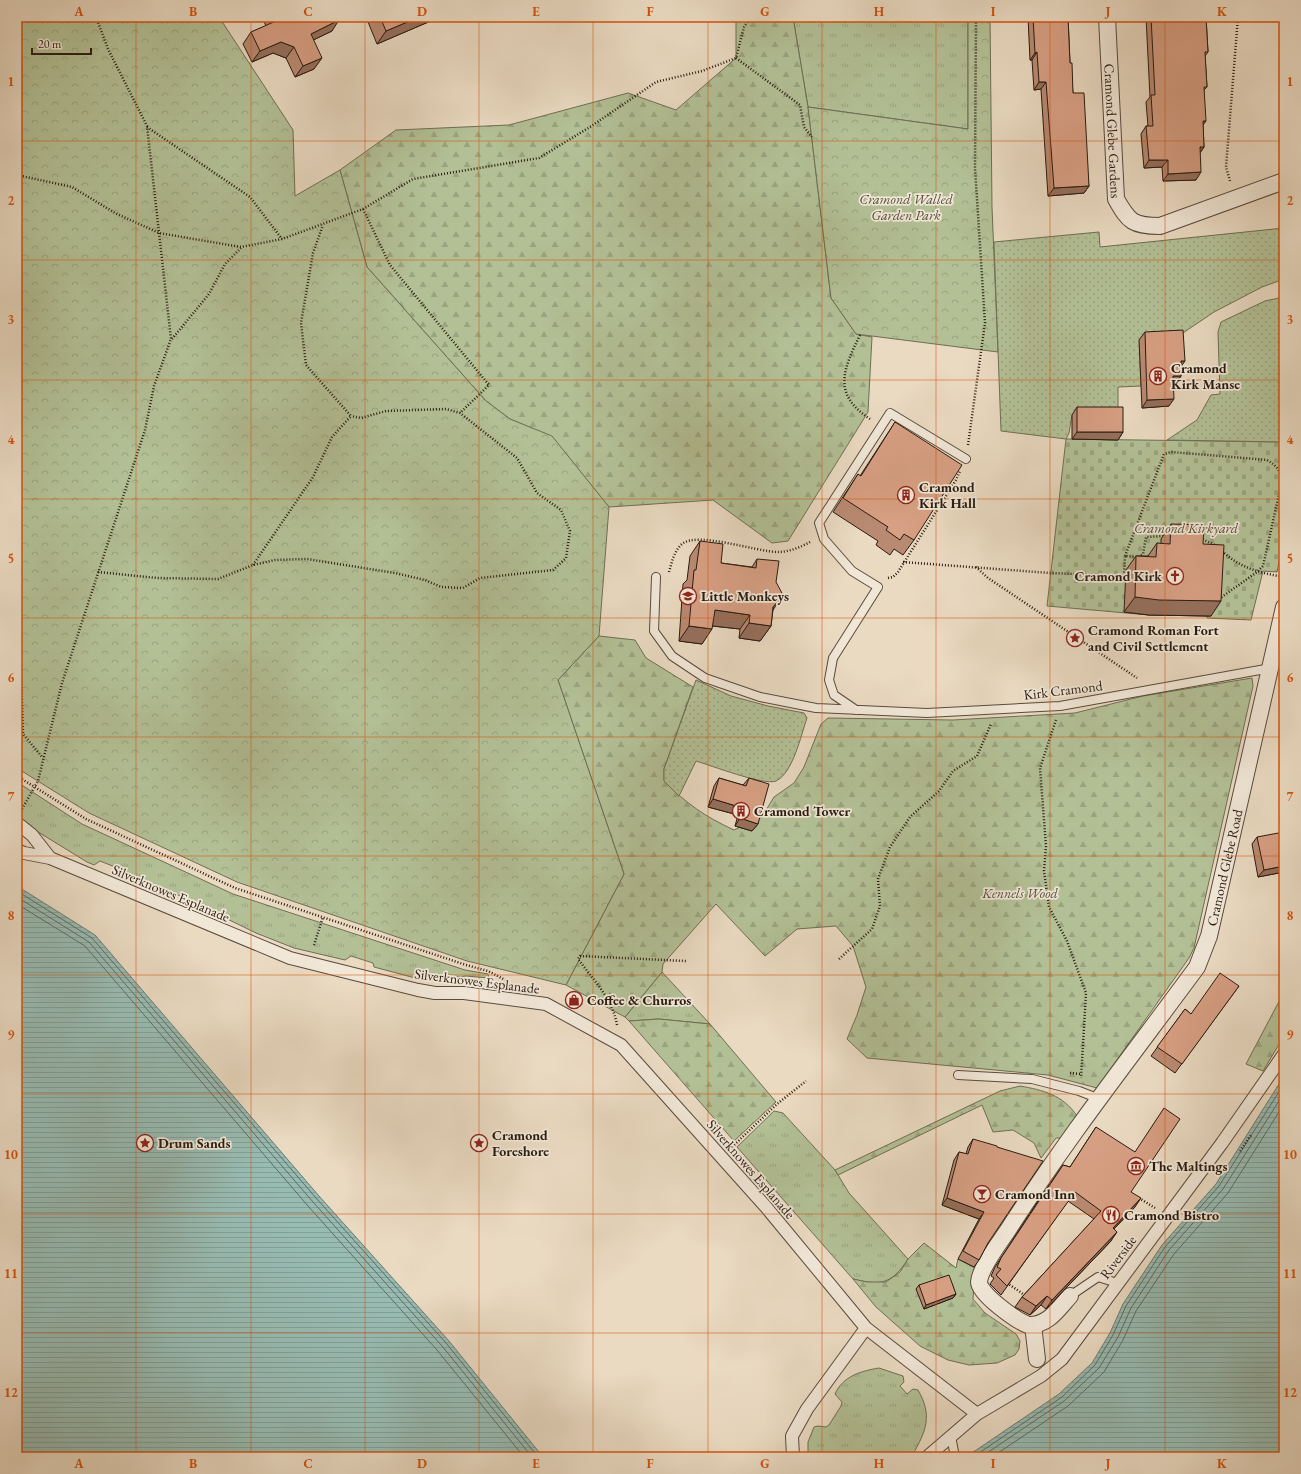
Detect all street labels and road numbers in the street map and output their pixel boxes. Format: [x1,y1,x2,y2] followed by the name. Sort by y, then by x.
[1100,63,1125,199] street label: Cramond Glebe Gardens
[1022,676,1104,704] street label: Kirk Cramond
[1203,807,1247,928] street label: Cramond Glebe Road
[110,860,233,926] street label: Silverknowes Esplanade
[413,964,541,998] street label: Silverknowes Esplanade
[703,1116,799,1223] street label: Silverknowes Esplanade
[1096,1231,1141,1282] street label: Riverside

